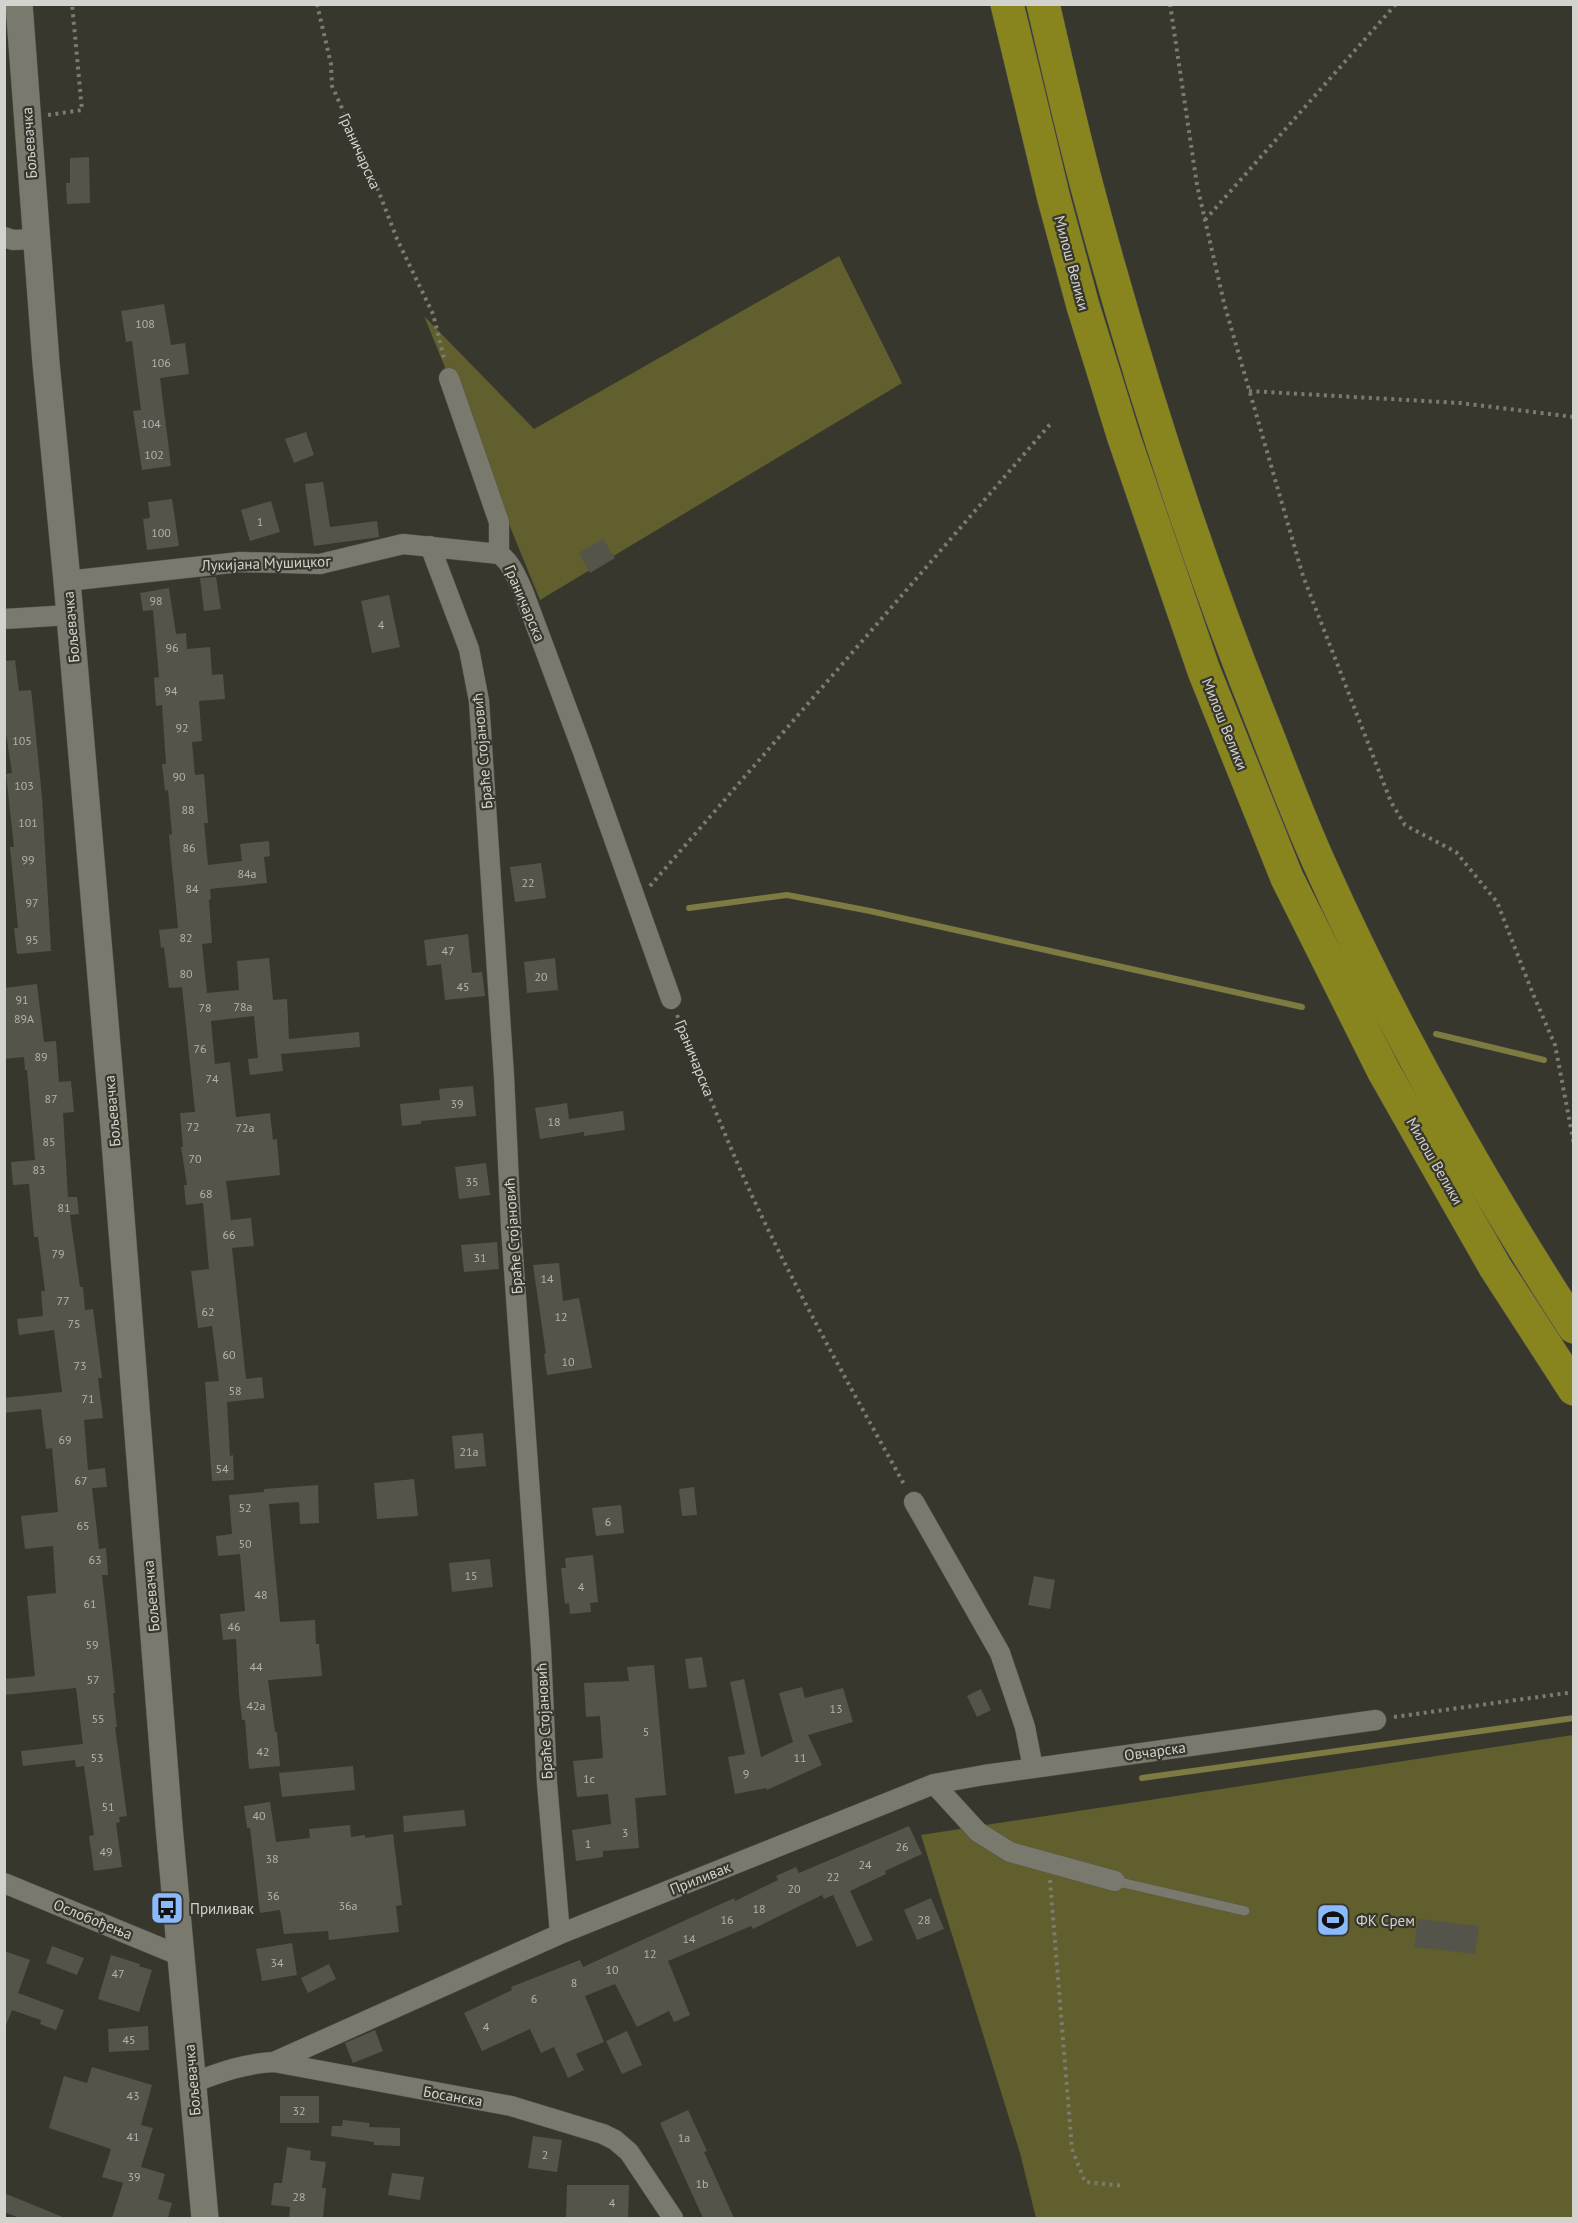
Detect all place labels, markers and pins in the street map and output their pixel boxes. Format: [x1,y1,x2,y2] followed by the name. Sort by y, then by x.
[149,1890,185,1926] bus stop icon: Приливак
[190,1899,255,1918] place label: Приливак
[1315,1902,1351,1938] sports icon: ФК Срем
[1356,1911,1415,1930] place label: ФК Срем

